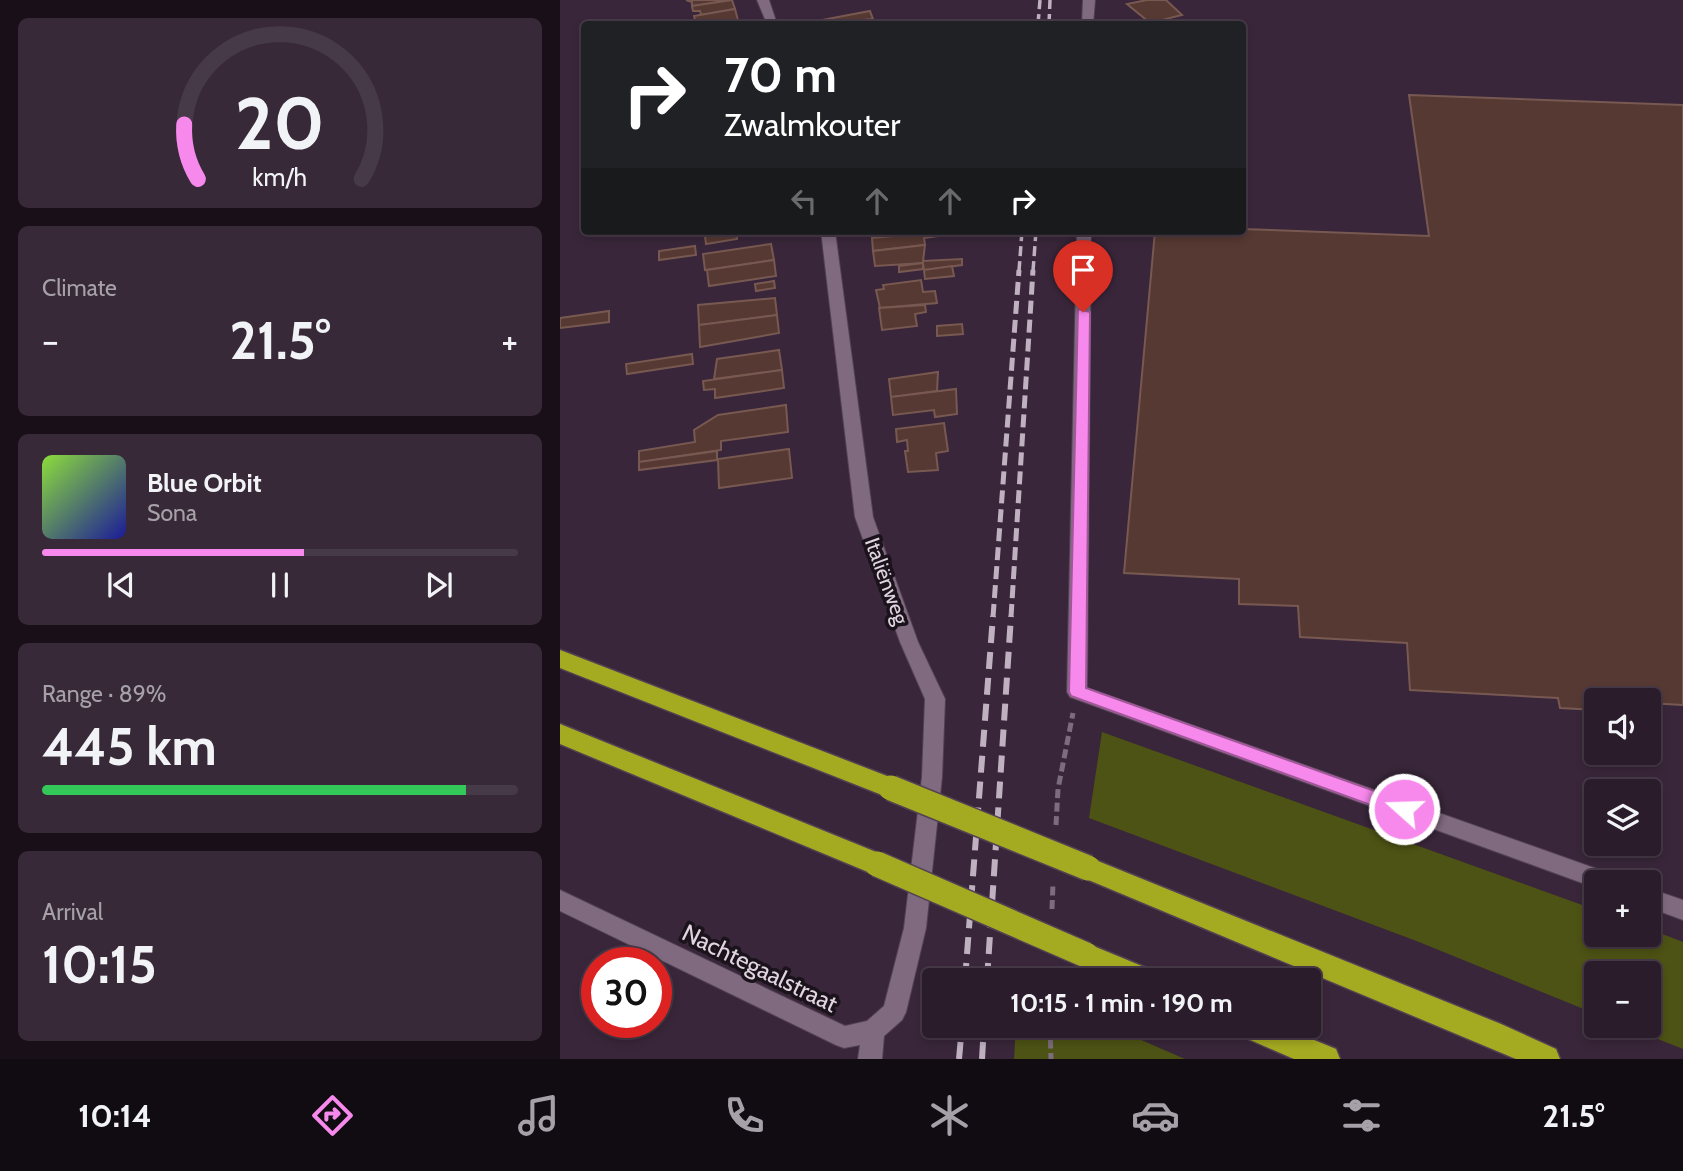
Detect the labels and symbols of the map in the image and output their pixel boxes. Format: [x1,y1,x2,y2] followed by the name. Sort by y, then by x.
[1053,240,1113,312] pin
[860,534,914,628] street label: Italiënweg
[1367,772,1441,846] position arrow
[678,918,842,1018] street label: Nachtegaalstraat
[581,947,672,1038] speed limit sign: 30

